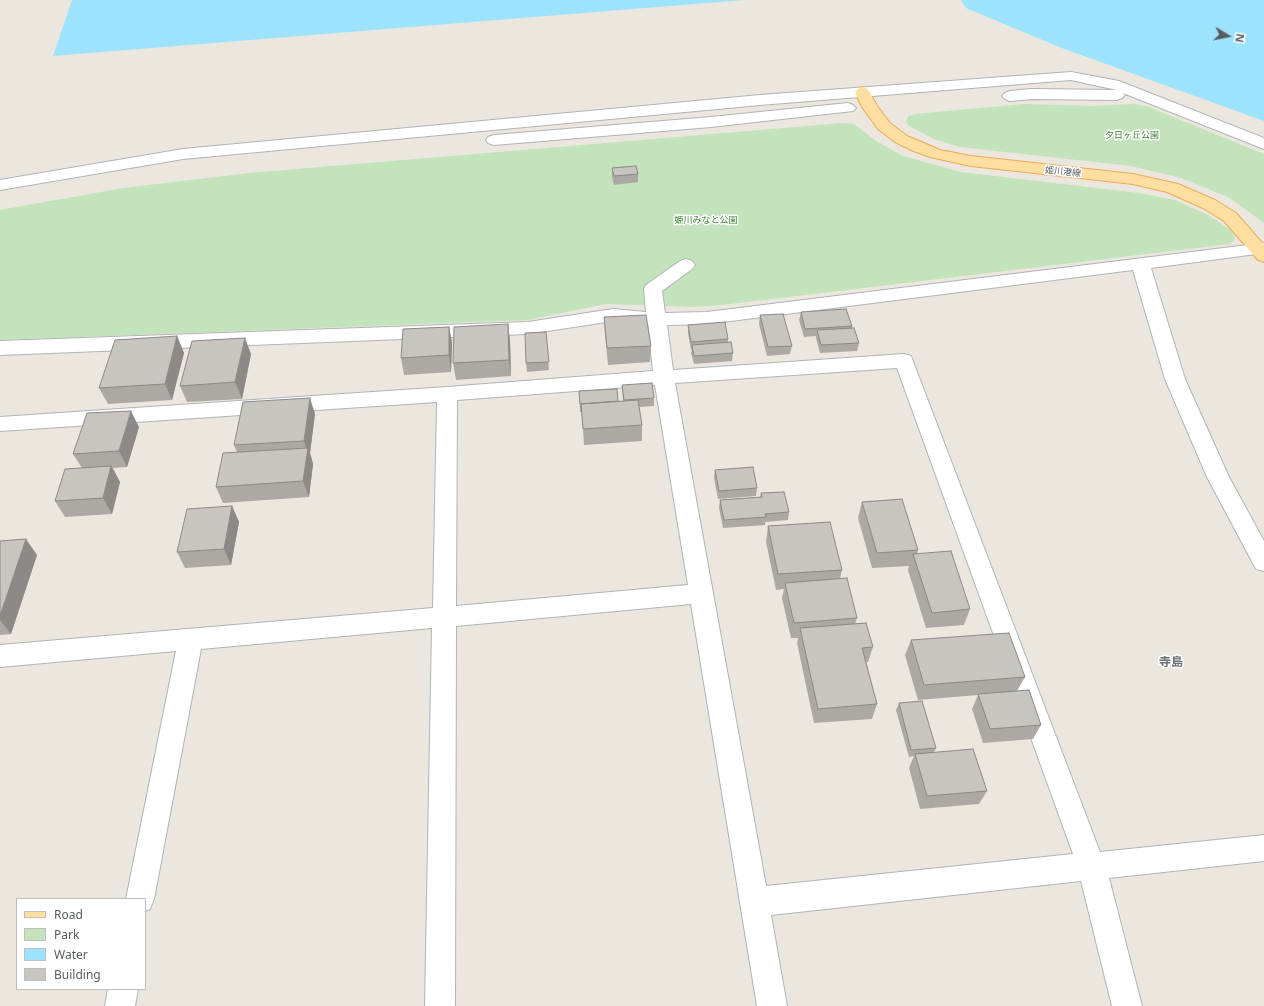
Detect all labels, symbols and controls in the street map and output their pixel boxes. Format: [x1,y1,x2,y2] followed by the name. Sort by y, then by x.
[1208,16,1248,56] north arrow
[1232,32,1248,44] text: N
[1105,130,1159,140] park label: 夕日ヶ丘公園
[1045,165,1081,179] street label: 姫川港線
[675,215,737,225] park label: 姫川みなと公園
[1159,656,1183,670] district label: 寺島
[16,898,146,990] legend
[54,906,83,923] text: Road
[54,926,79,943] text: Park
[54,946,88,963] text: Water
[54,966,101,983] text: Building

